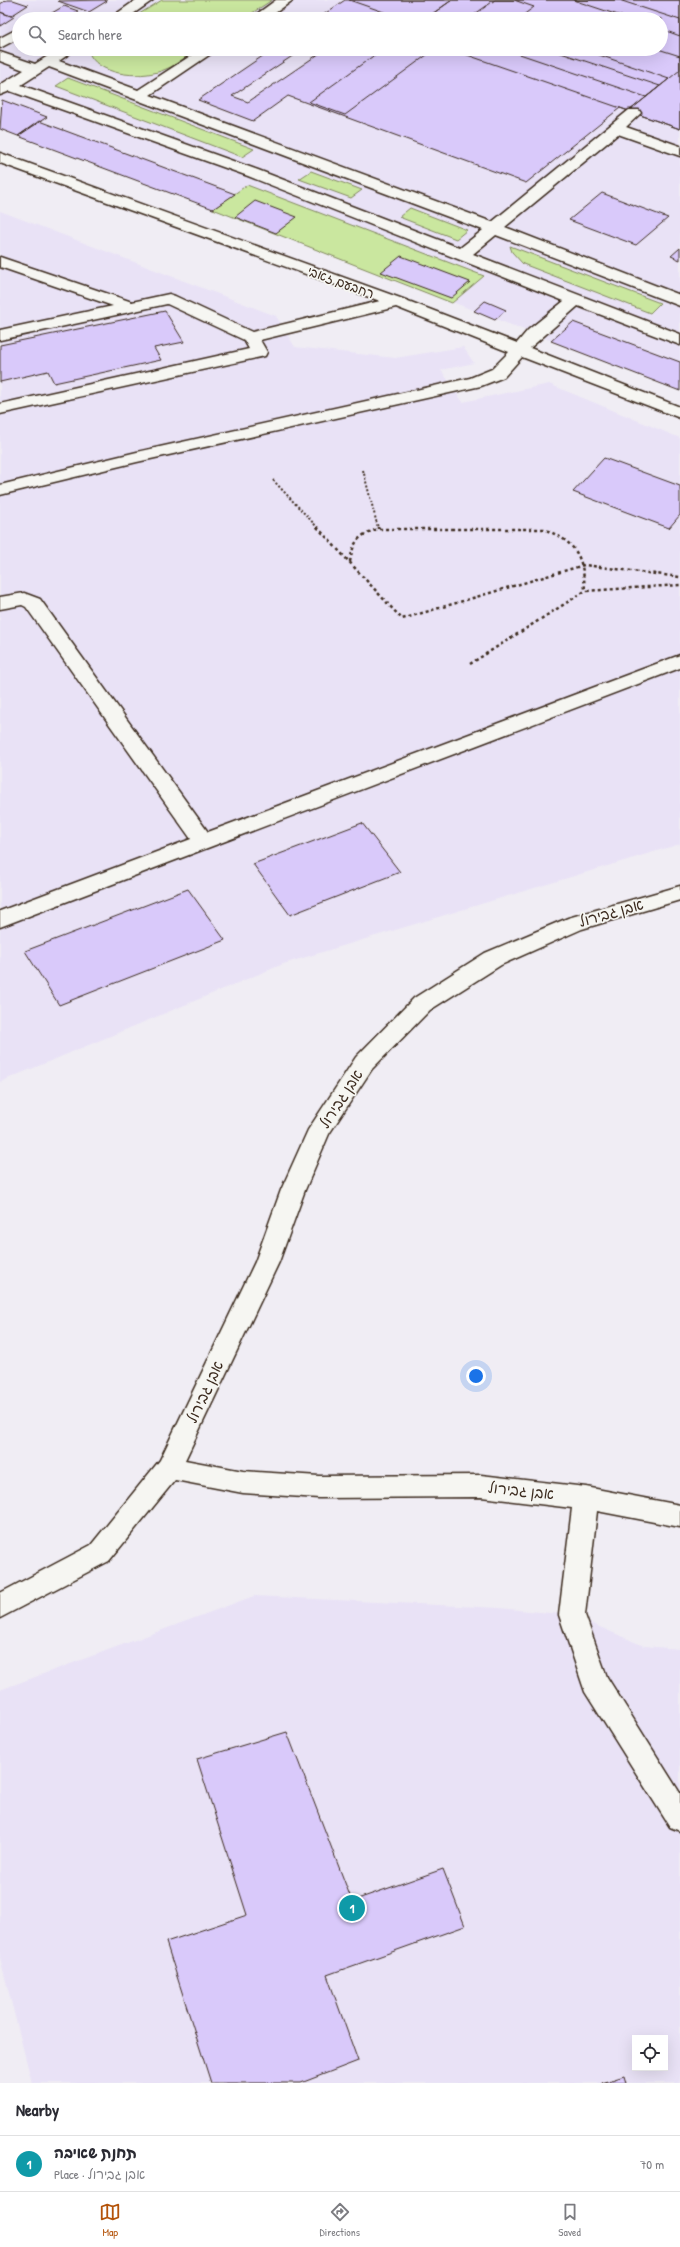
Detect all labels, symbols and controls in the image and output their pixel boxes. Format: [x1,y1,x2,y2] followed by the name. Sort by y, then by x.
[12,12,668,56] search box
[26,23,48,45] icon: search
[58,24,122,45] text: Search here
[305,262,377,302] street label: רחבעם זאבי
[576,893,646,932] street label: אבן גבירול
[314,1065,367,1132] street label: אבן גבירול
[181,1357,228,1426] street label: אבן גבירול
[466,1366,486,1386] your location
[487,1477,555,1504] street label: אבן גבירול
[339,1893,365,1923] pin: 1
[632,2035,668,2071] map controls
[632,2035,668,2071] button: locate
[16,2098,59,2121] text: Nearby
[54,2142,137,2163] text: תחנת שאיבה
[27,2155,31,2173] text: 1
[640,2155,664,2173] text: 70 m
[54,2165,145,2183] text: Place · אבן גבירול
[99,2201,121,2239] tab: Map
[320,2201,360,2239] tab: Directions
[558,2201,581,2239] tab: Saved

